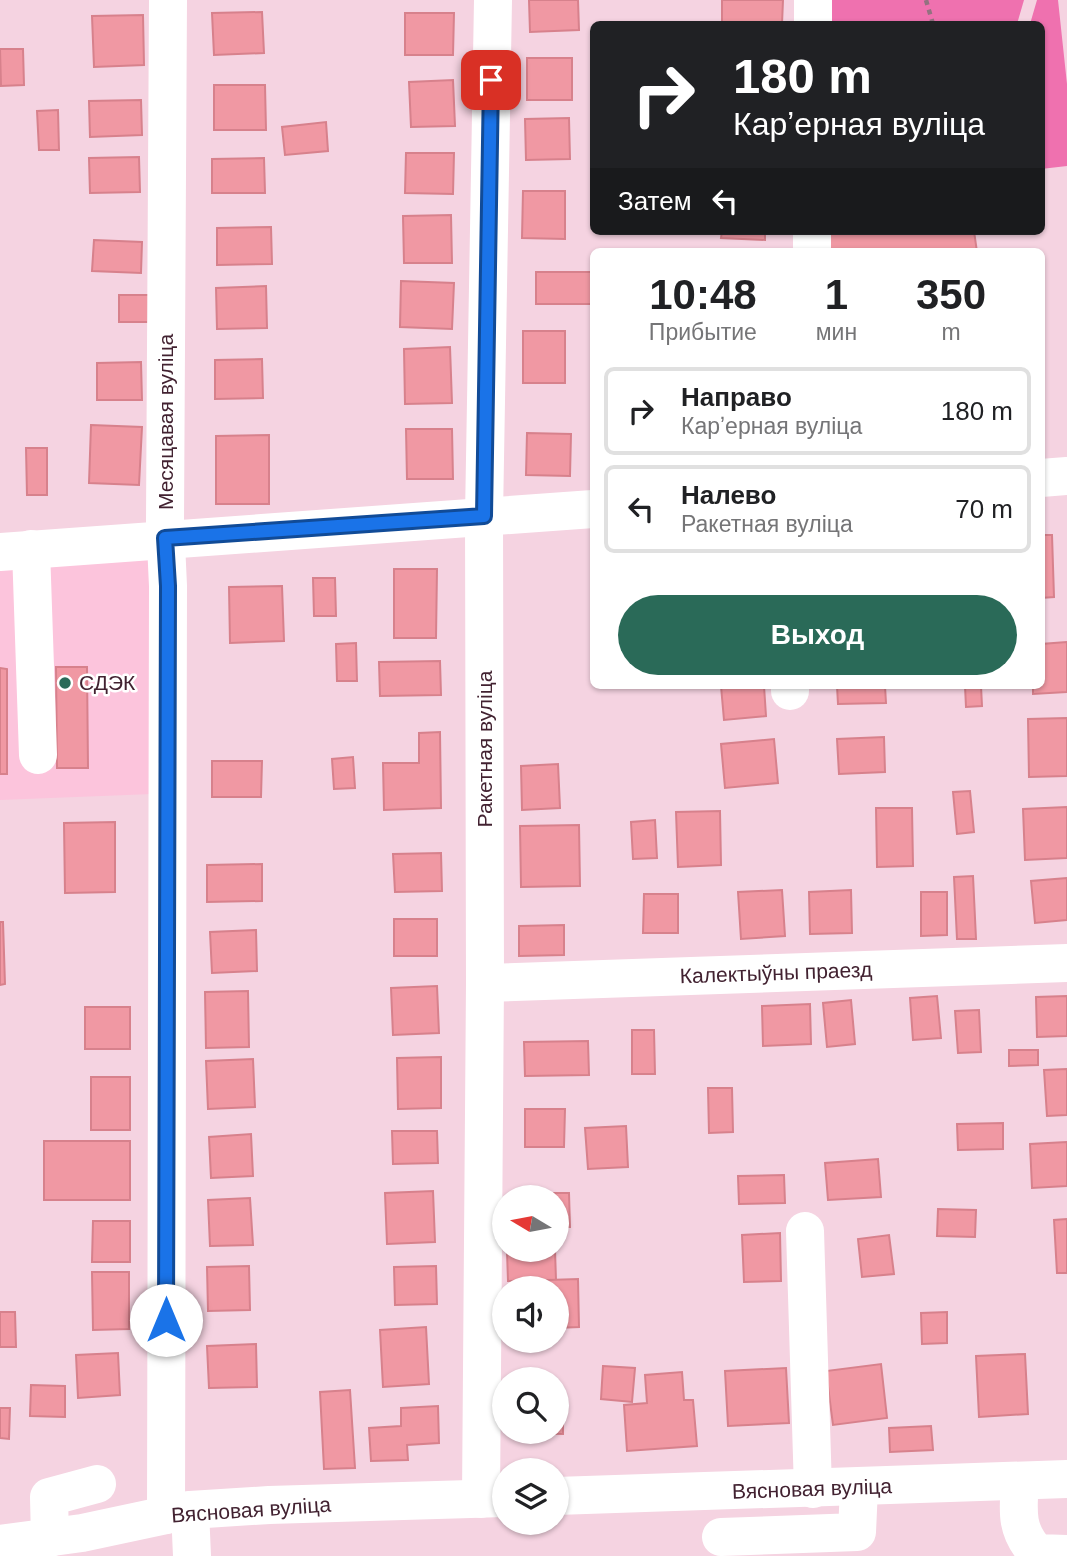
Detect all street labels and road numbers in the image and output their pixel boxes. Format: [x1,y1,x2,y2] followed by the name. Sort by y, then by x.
[154,334,177,510] street label: Месяцавая вуліца
[473,670,496,827] street label: Ракетная вуліца
[679,958,873,987] street label: Калектыўны праезд
[732,1474,893,1503] street label: Вясновая вуліца
[170,1492,332,1527] street label: Вясновая вуліца

